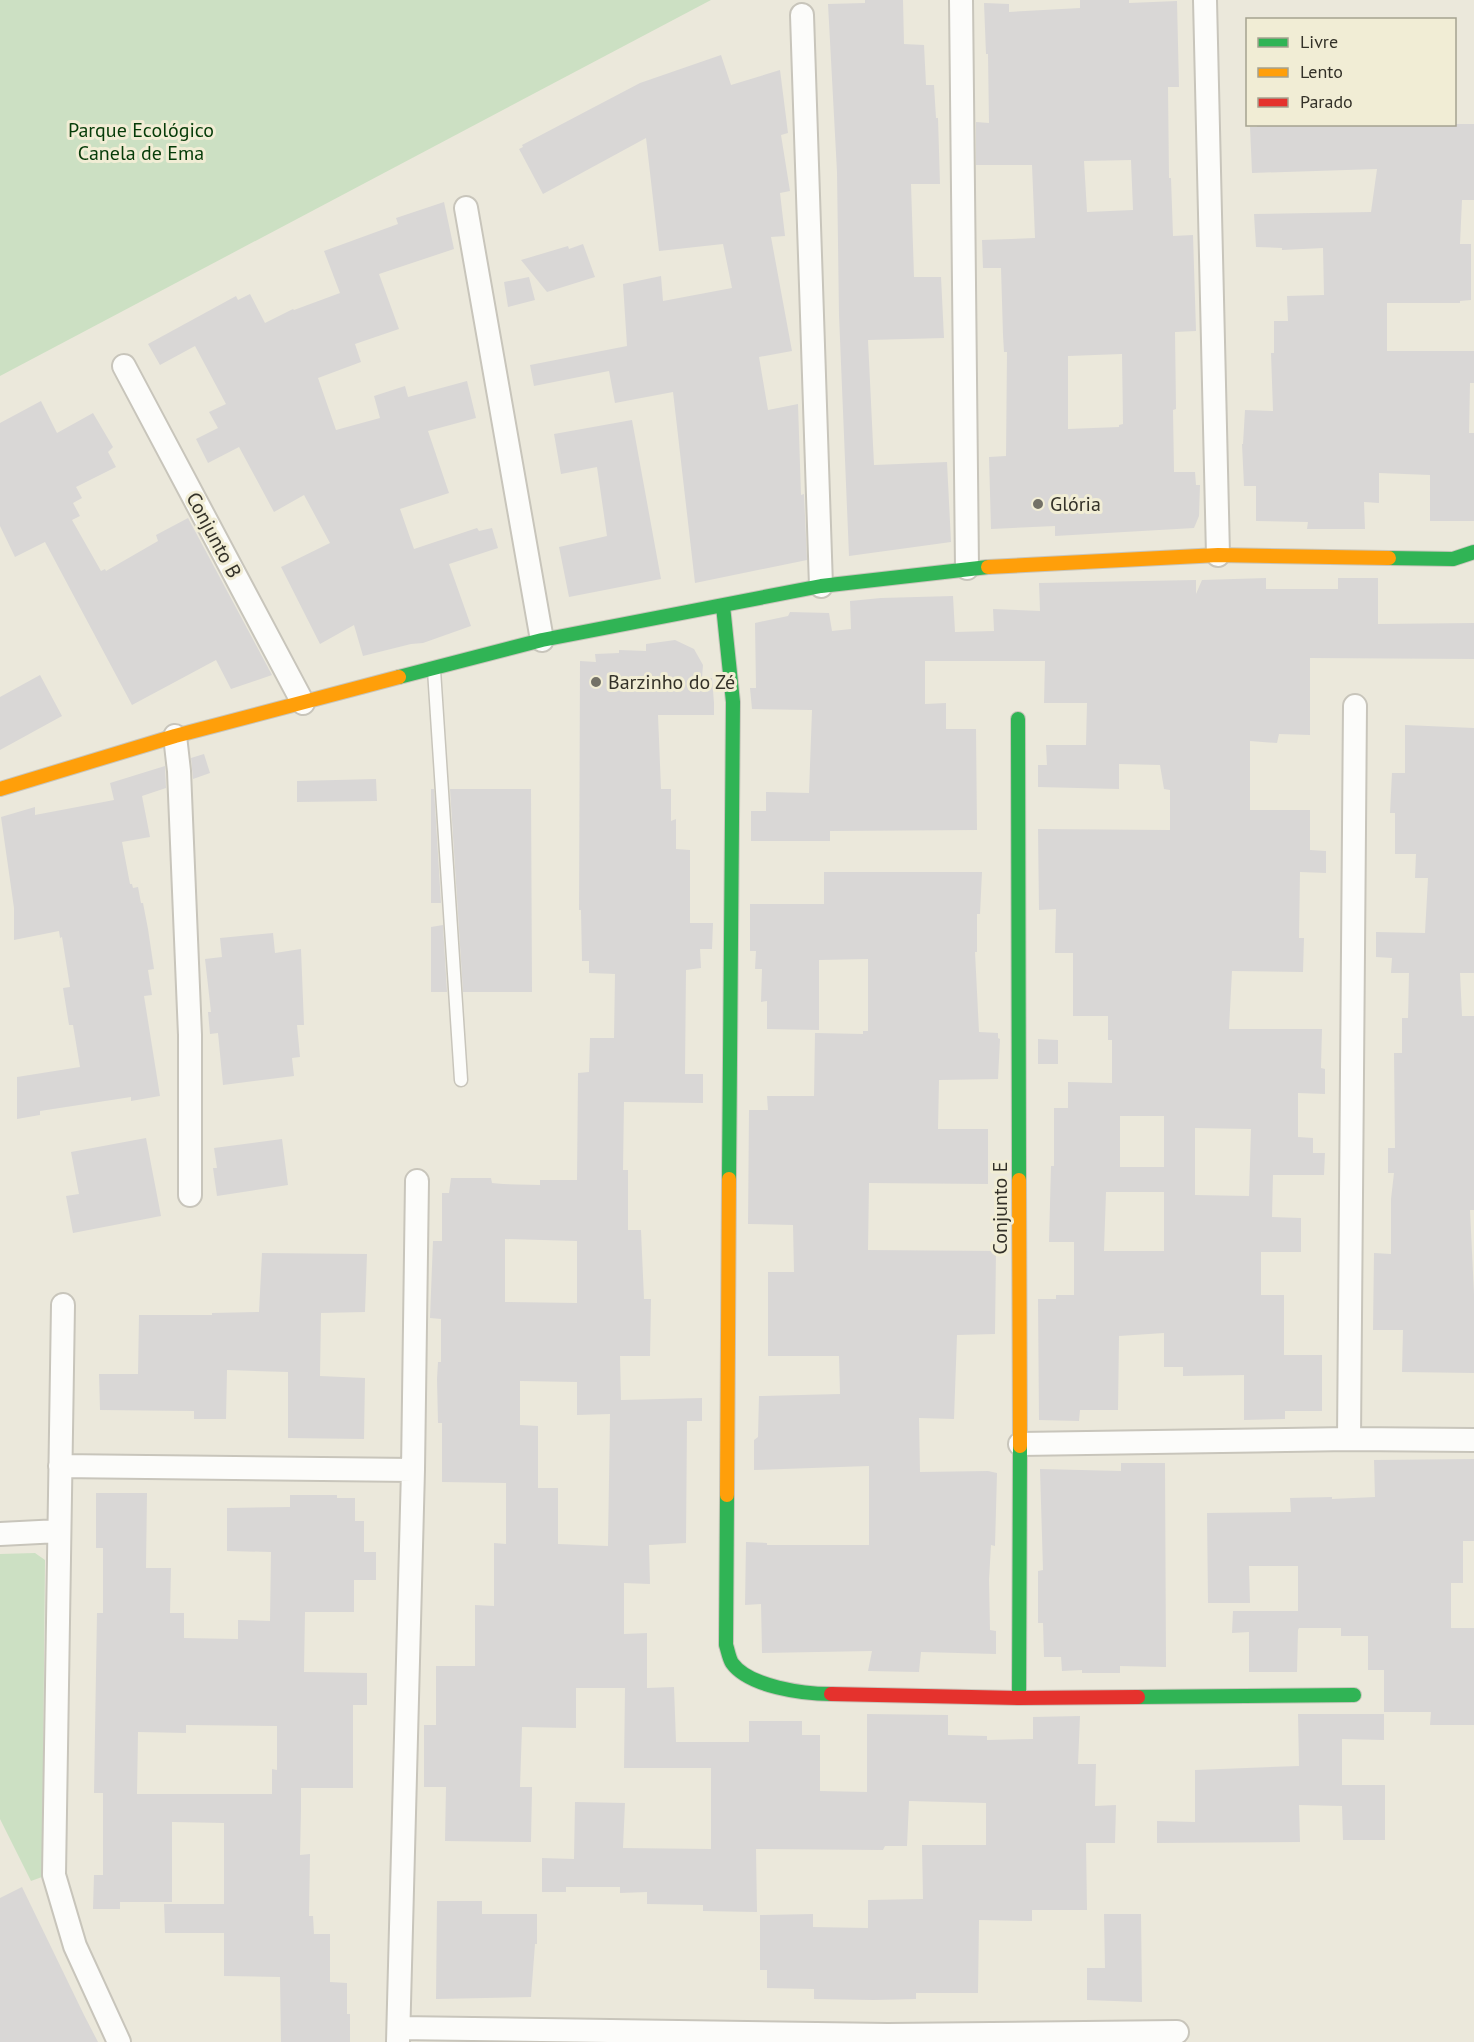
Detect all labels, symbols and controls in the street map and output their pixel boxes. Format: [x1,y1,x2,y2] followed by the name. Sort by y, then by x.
[1246,18,1456,126] legend
[1300,30,1338,53] text: Livre
[1300,60,1343,83] text: Lento
[1300,90,1353,113] text: Parado
[68,117,214,166] park label: Parque Ecológico Canela de Ema
[181,488,247,582] street label: Conjunto B
[1050,491,1101,517] place label: Glória
[1031,497,1045,511] marker: Glória
[608,669,735,695] place label: Barzinho do Zé
[589,675,603,689] marker: Barzinho do Zé
[987,1162,1013,1254] street label: Conjunto E

